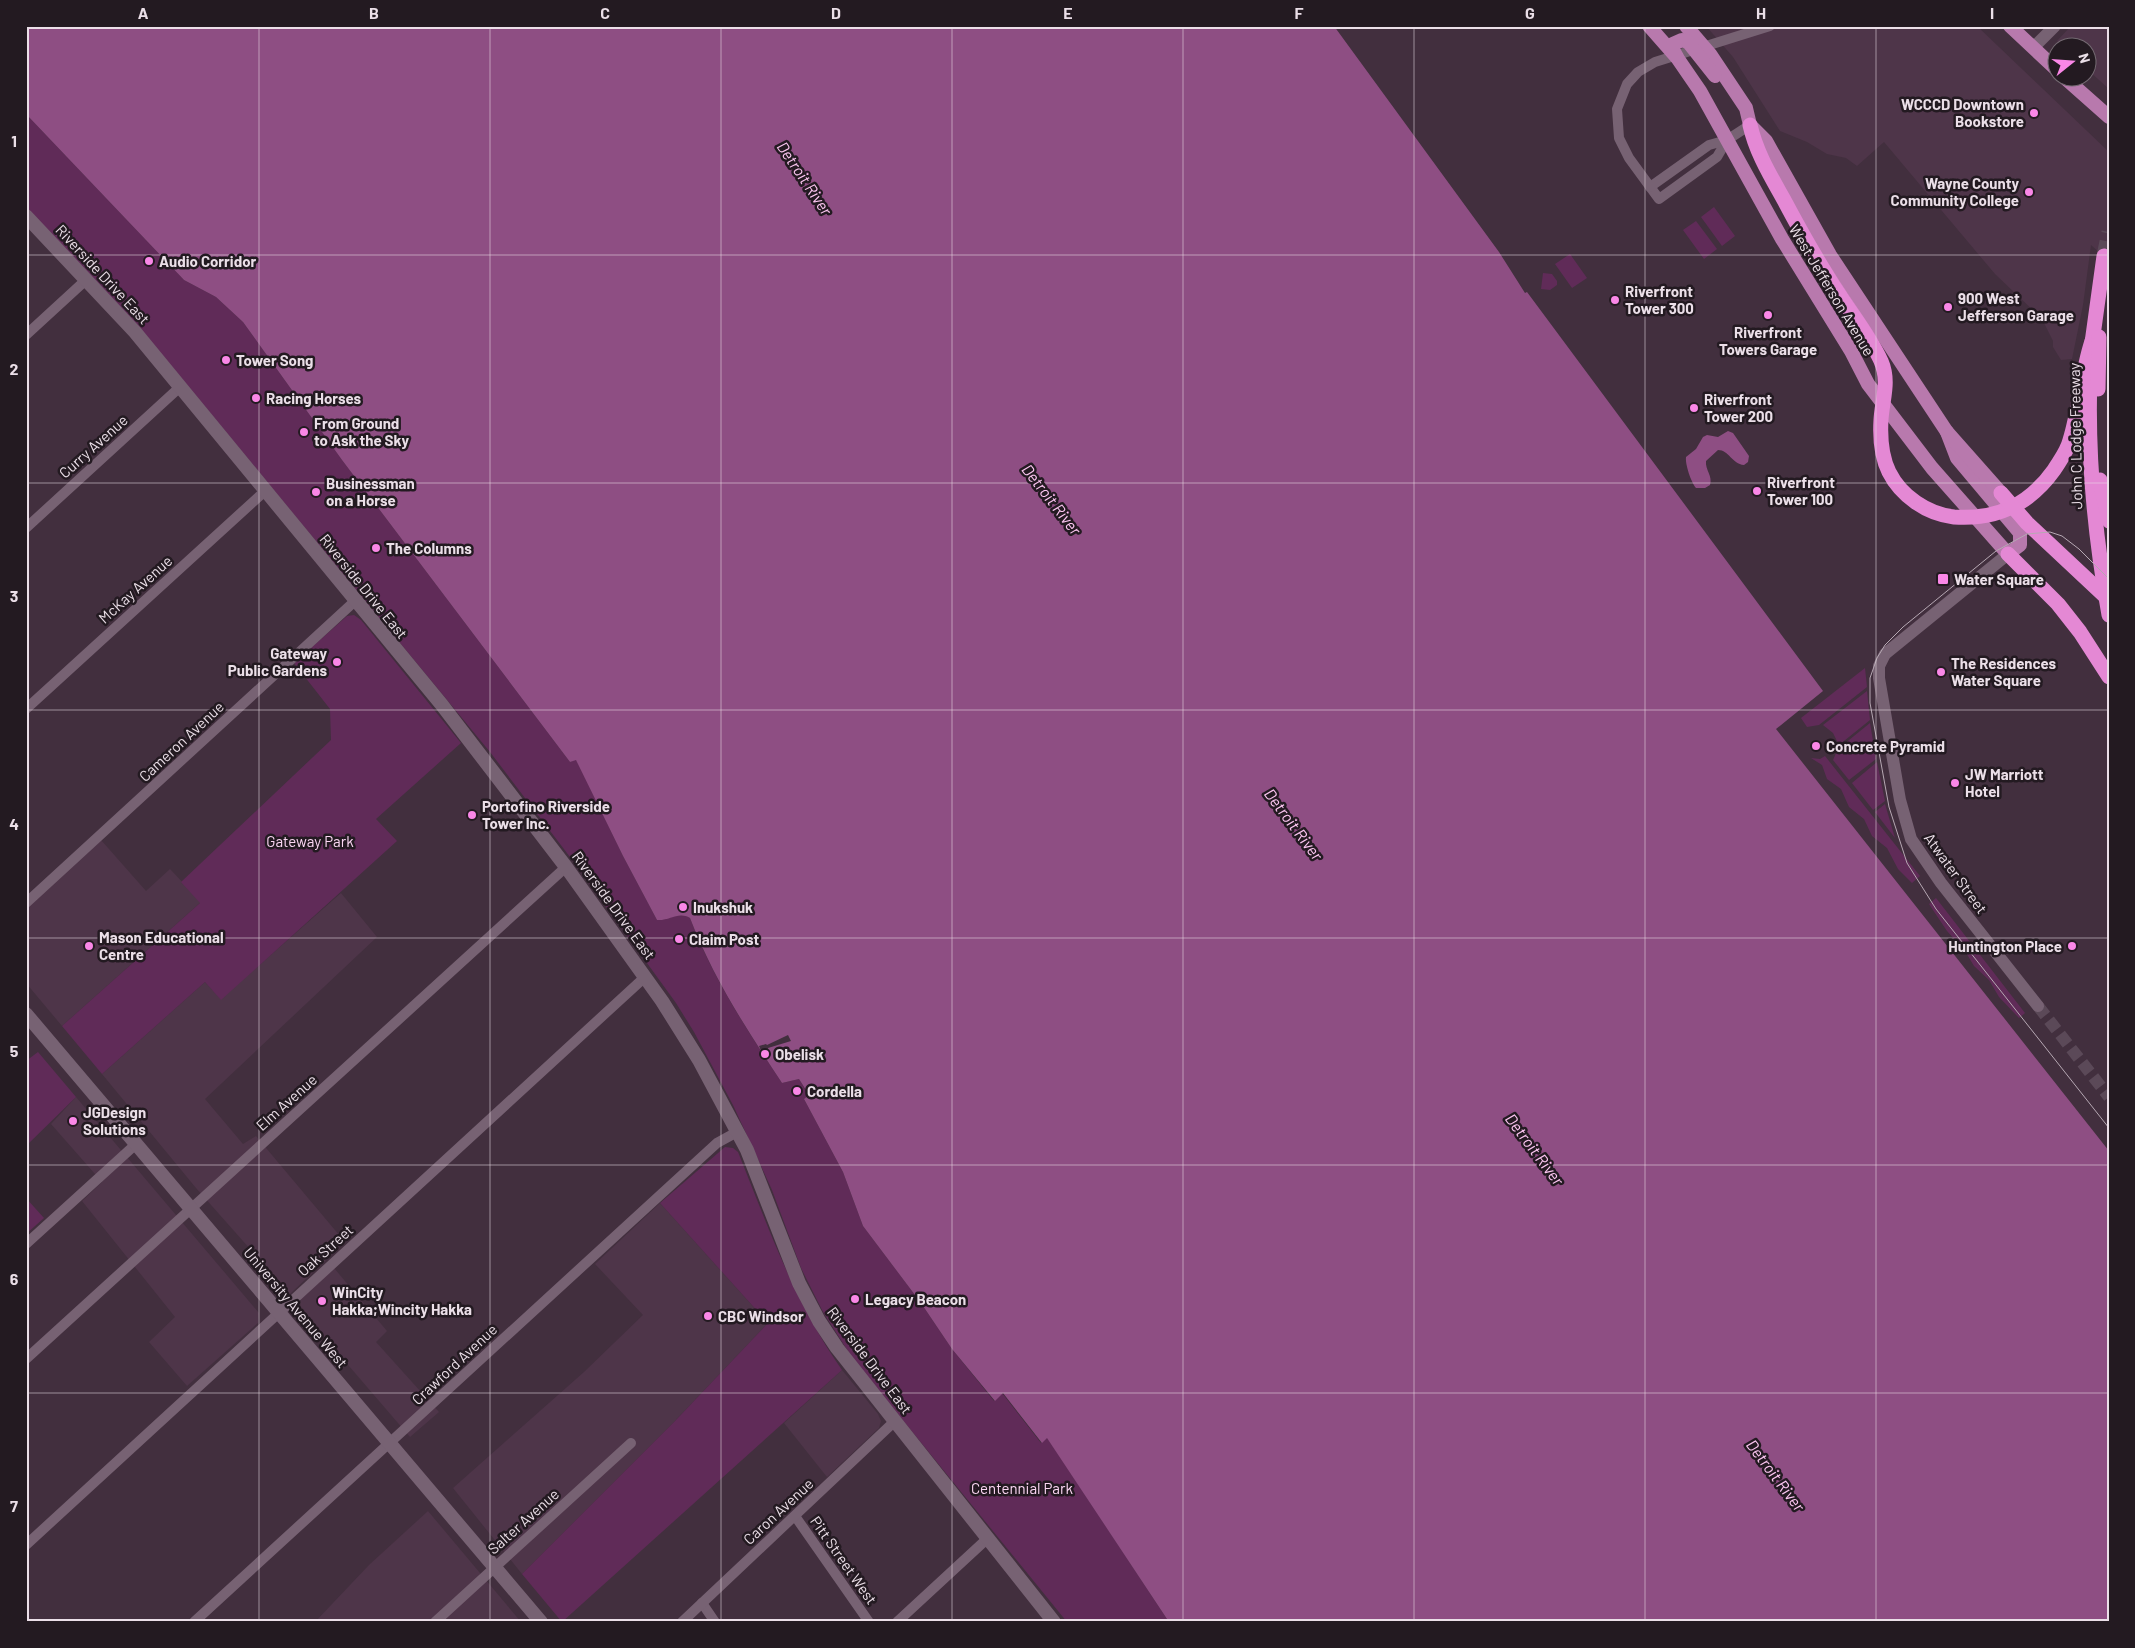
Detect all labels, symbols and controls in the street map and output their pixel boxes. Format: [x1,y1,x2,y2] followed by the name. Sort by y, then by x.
[138,3,149,22] text: A
[369,3,379,22] text: B
[600,3,610,22] text: C
[831,3,841,22] text: D
[1063,3,1073,22] text: E
[1295,3,1304,22] text: F
[1525,3,1535,22] text: G
[1756,3,1766,22] text: H
[1990,3,1994,22] text: I
[2048,38,2098,88] north arrow
[2075,51,2094,65] text: N
[1901,95,2024,130] place label: WCCCD Downtown Bookstore
[2028,107,2040,119] marker: WCCCD Downtown Bookstore
[11,131,17,150] text: 1
[773,138,837,220] water label: Detroit River
[1891,174,2019,209] place label: Wayne County Community College
[2023,186,2035,198] marker: Wayne County Community College
[52,221,154,327] street label: Riverside Drive East
[1786,221,1878,359] street label: West Jefferson Avenue
[159,252,257,270] place label: Audio Corridor
[143,255,155,267] marker: Audio Corridor
[1625,282,1694,317] place label: Riverfront Tower 300
[1958,289,2074,324] place label: 900 West Jefferson Garage
[1609,294,1621,306] marker: Riverfront Tower 300
[1942,301,1954,313] marker: 900 West Jefferson Garage
[1762,309,1774,321] marker: Riverfront Towers Garage
[1719,323,1817,358] place label: Riverfront Towers Garage
[236,351,313,369] place label: Tower Song
[220,354,232,366] marker: Tower Song
[10,359,19,378] text: 2
[2065,362,2085,509] street label: John C Lodge Freeway
[266,389,362,407] place label: Racing Horses
[1704,390,1773,425] place label: Riverfront Tower 200
[250,392,262,404] marker: Racing Horses
[1688,402,1700,414] marker: Riverfront Tower 200
[55,411,131,481] street label: Curry Avenue
[314,414,410,449] place label: From Ground to Ask the Sky
[298,426,310,438] marker: From Ground to Ask the Sky
[1018,460,1086,539] water label: Detroit River
[1767,473,1835,508] place label: Riverfront Tower 100
[326,474,415,509] place label: Businessman on a Horse
[1751,485,1763,497] marker: Riverfront Tower 100
[310,486,322,498] marker: Businessman on a Horse
[316,530,412,642] street label: Riverside Drive East
[386,539,472,557] place label: The Columns
[370,542,382,554] marker: The Columns
[94,551,176,627] street label: McKay Avenue
[1954,570,2044,588] place label: Water Square
[1936,572,1950,586] marker: Water Square
[10,586,18,605] text: 3
[228,644,327,679] place label: Gateway Public Gardens
[1951,654,2057,689] place label: The Residences Water Square
[331,656,343,668] marker: Gateway Public Gardens
[1935,666,1947,678] marker: The Residences Water Square
[135,697,227,785] street label: Cameron Avenue
[1826,737,1945,755] place label: Concrete Pyramid
[1810,740,1822,752] marker: Concrete Pyramid
[1965,765,2044,800] place label: JW Marriott Hotel
[1949,777,1961,789] marker: JW Marriott Hotel
[1261,784,1328,865] water label: Detroit River
[482,797,610,832] place label: Portofino Riverside Tower Inc.
[466,809,478,821] marker: Portofino Riverside Tower Inc.
[9,814,19,833] text: 4
[1921,829,1991,917] street label: Atwater Street
[266,832,354,850] park label: Gateway Park
[569,847,659,963] street label: Riverside Drive East
[693,898,753,916] place label: Inukshuk
[677,901,689,913] marker: Inukshuk
[99,928,224,963] place label: Mason Educational Centre
[689,930,759,948] place label: Claim Post
[673,933,685,945] marker: Claim Post
[1948,937,2062,955] place label: Huntington Place
[83,940,95,952] marker: Mason Educational Centre
[2066,940,2078,952] marker: Huntington Place
[10,1041,19,1060] text: 5
[775,1045,824,1063] place label: Obelisk
[759,1048,771,1060] marker: Obelisk
[252,1070,320,1134] street label: Elm Avenue
[807,1082,862,1100] place label: Cordella
[791,1085,803,1097] marker: Cordella
[83,1103,146,1138] place label: JGDesign Solutions
[1502,1109,1569,1190] water label: Detroit River
[67,1115,79,1127] marker: JGDesign Solutions
[294,1220,356,1280] street label: Oak Street
[240,1243,352,1371] street label: University Avenue West
[10,1269,19,1288] text: 6
[332,1283,472,1318] place label: WinCity Hakka;Wincity Hakka
[865,1290,966,1308] place label: Legacy Beacon
[849,1293,861,1305] marker: Legacy Beacon
[316,1295,328,1307] marker: WinCity Hakka;Wincity Hakka
[824,1303,916,1417] street label: Riverside Drive East
[718,1307,804,1325] place label: CBC Windsor
[702,1310,714,1322] marker: CBC Windsor
[408,1320,500,1408] street label: Crawford Avenue
[1743,1435,1810,1516] water label: Detroit River
[739,1474,817,1548] street label: Caron Avenue
[971,1479,1073,1497] park label: Centennial Park
[484,1484,562,1558] street label: Salter Avenue
[10,1496,18,1515] text: 7
[807,1512,881,1608] street label: Pitt Street West

